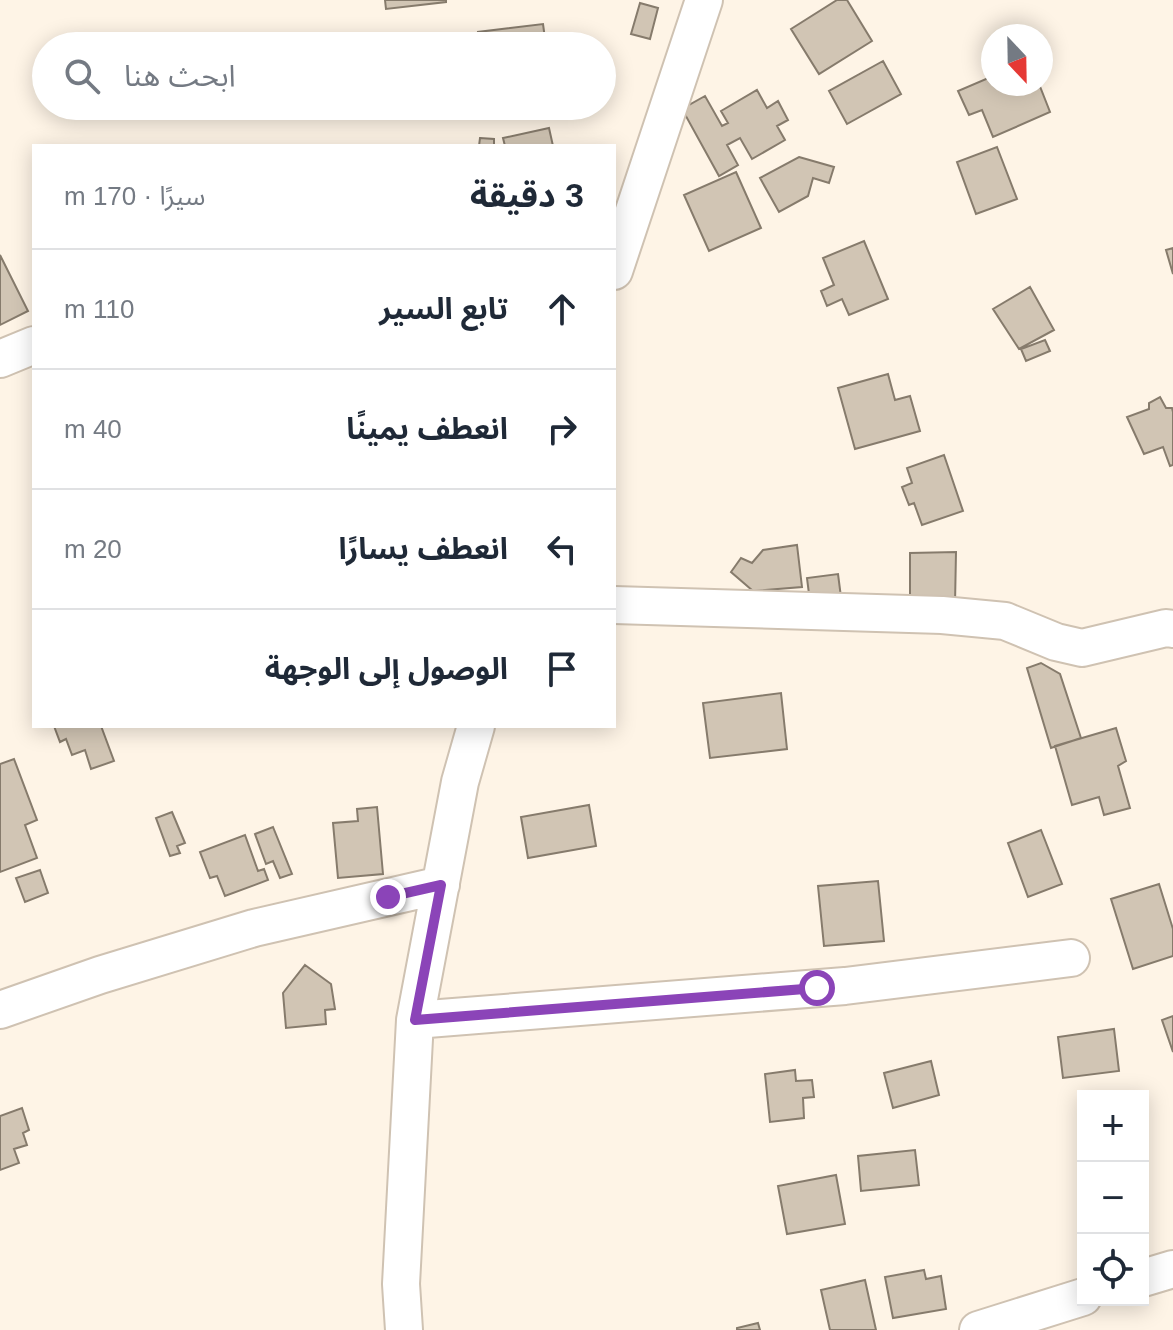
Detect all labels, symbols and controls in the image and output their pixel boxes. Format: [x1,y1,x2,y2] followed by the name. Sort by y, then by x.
[981,24,1053,96] north arrow
[32,32,616,120] search box
[60,54,104,98] icon: search
[124,59,236,92] text: ابحث هنا
[470,176,584,214] text: 3 دقيقة
[64,181,205,211] text: سيرًا · 170 m
[540,287,584,331] icon: ahead
[379,292,508,325] text: تابع السير
[64,294,134,324] text: 110 m
[540,407,584,451] icon: right
[346,412,508,445] text: انعطف يمينًا
[64,414,122,444] text: 40 m
[540,527,584,571] icon: left
[339,532,508,565] text: انعطف يسارًا
[64,534,122,564] text: 20 m
[540,647,584,691] icon: arrive
[265,652,508,685] text: الوصول إلى الوجهة
[370,879,406,915] route end
[799,970,835,1006] route start
[1077,1090,1149,1306] map controls
[1077,1090,1149,1162] button: +
[1077,1162,1149,1234] button: −
[1077,1234,1149,1306] button: locate

